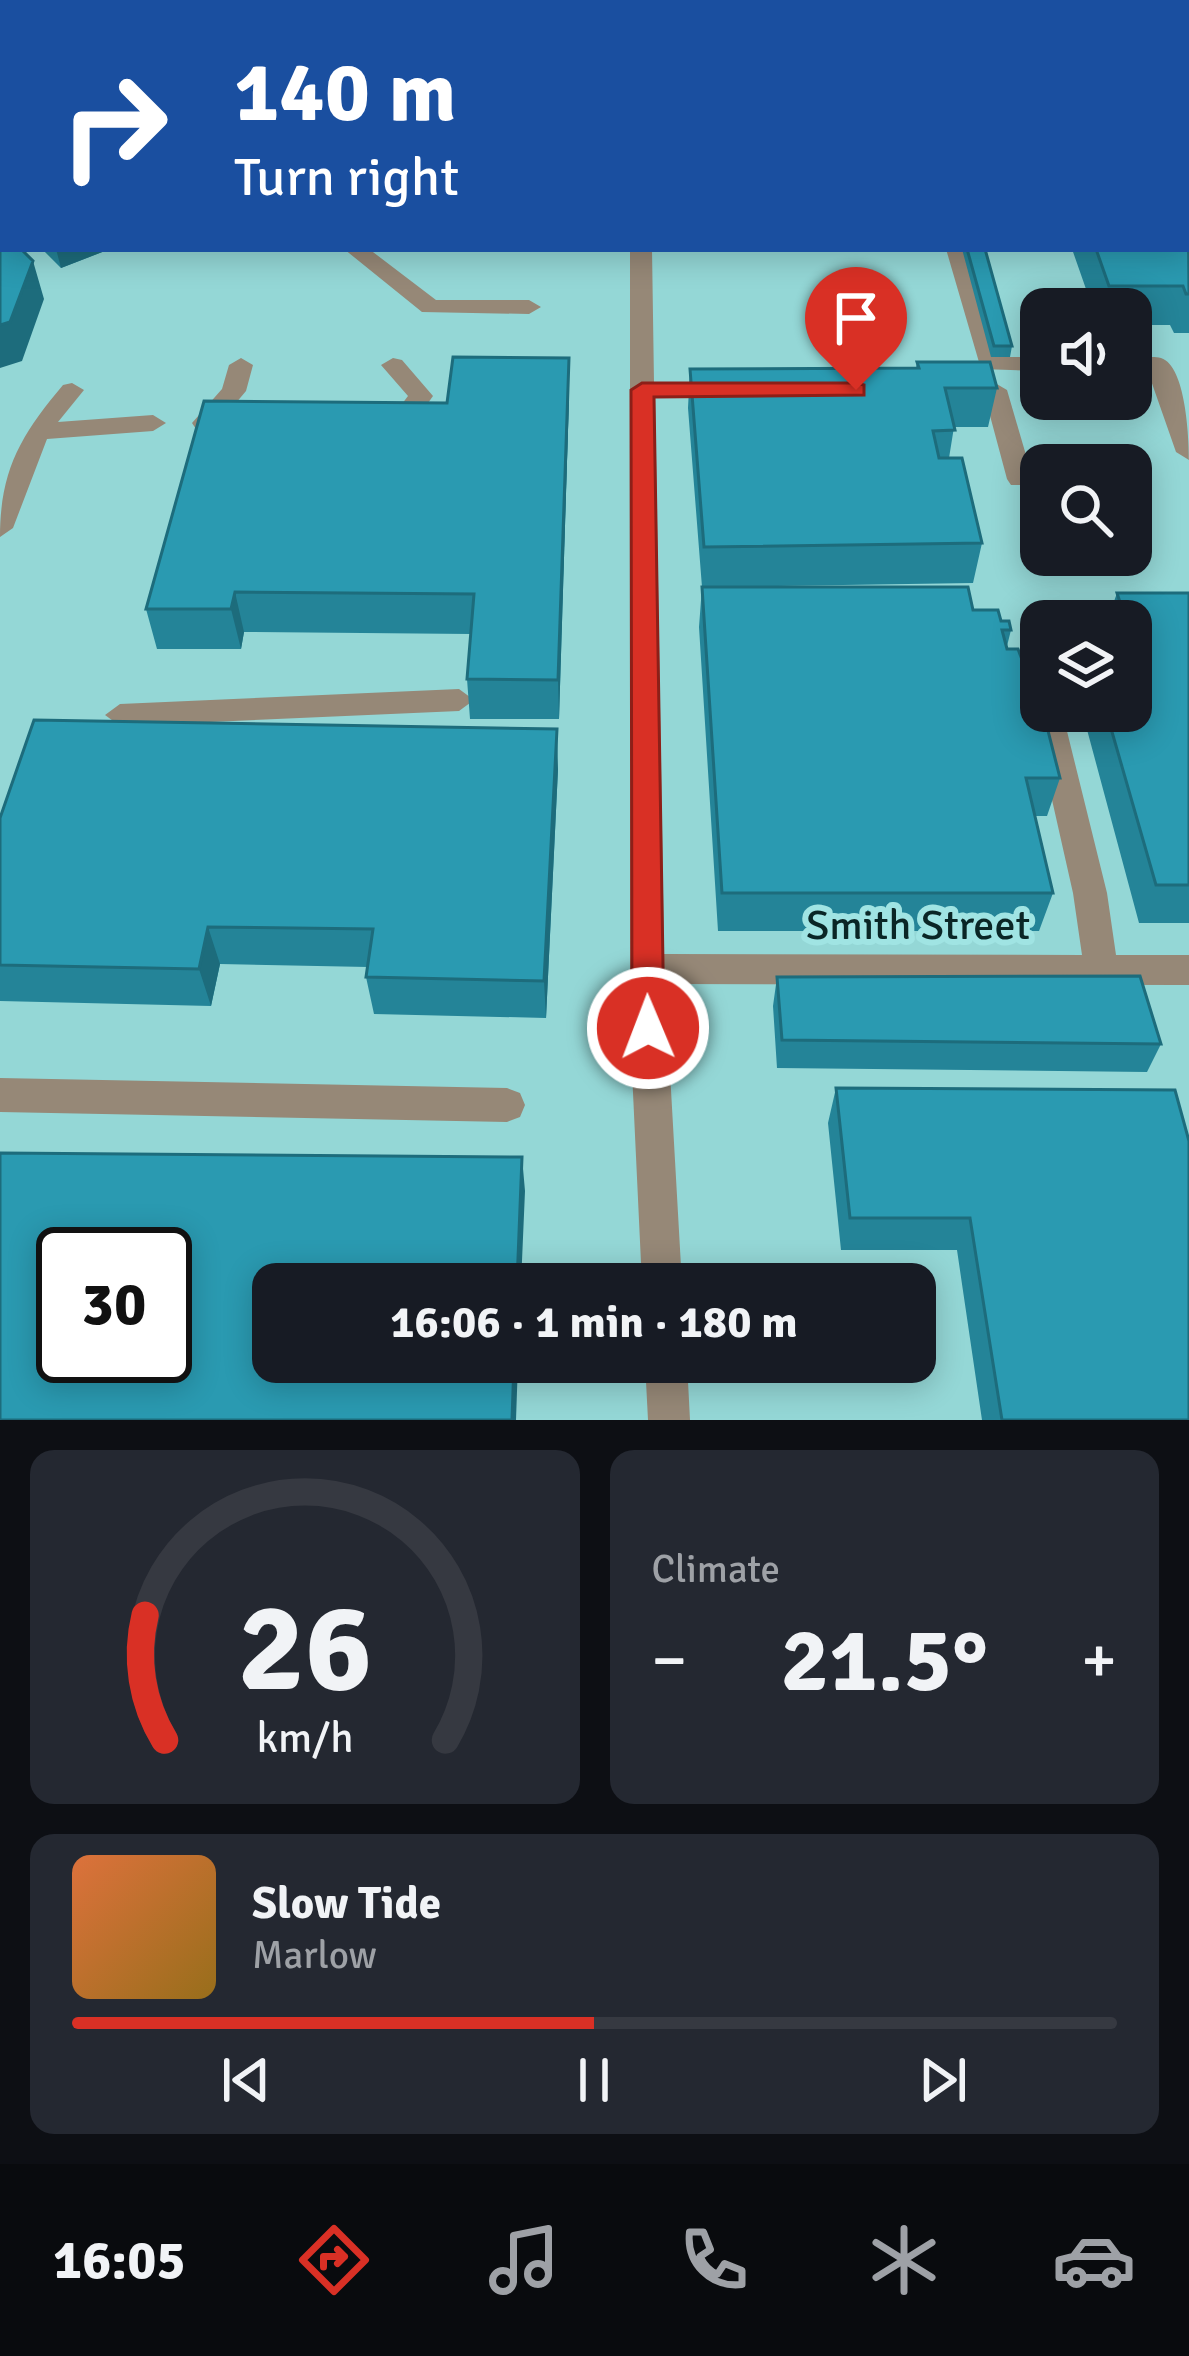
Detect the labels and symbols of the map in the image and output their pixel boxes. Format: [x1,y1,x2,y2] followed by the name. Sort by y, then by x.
[805,267,907,390] pin
[806,900,1030,951] street label: Smith Street
[585,965,711,1091] position arrow
[36,1227,192,1383] speed limit sign: 30

